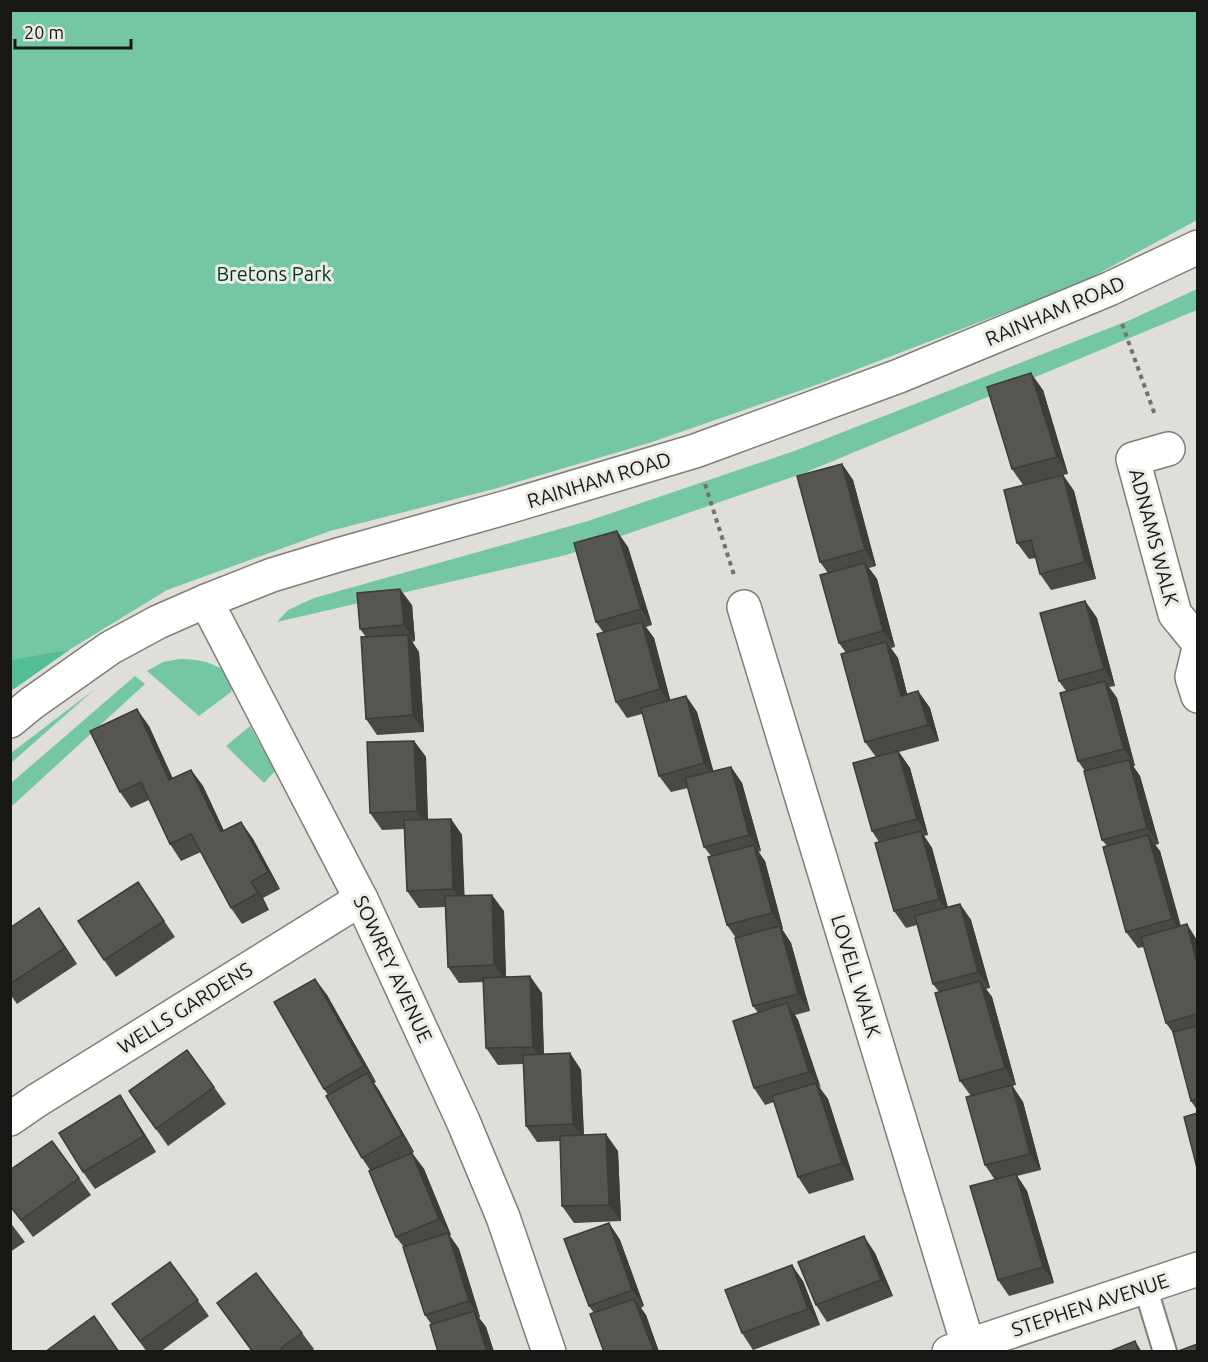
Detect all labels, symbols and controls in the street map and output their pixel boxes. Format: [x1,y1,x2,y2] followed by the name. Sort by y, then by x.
[15,12,130,50] scale bar
[24,22,64,42] text: 20 m
[216,262,332,285] park label: Bretons Park
[982,271,1128,350] street label: RAINHAM ROAD
[524,447,674,512] street label: RAINHAM ROAD
[1125,466,1184,608] street label: ADNAMS WALK
[349,892,438,1046] street label: SOWREY AVENUE
[827,912,886,1040] street label: LOVELL WALK
[113,957,256,1058] street label: WELLS GARDENS
[1008,1268,1171,1341] street label: STEPHEN AVENUE

